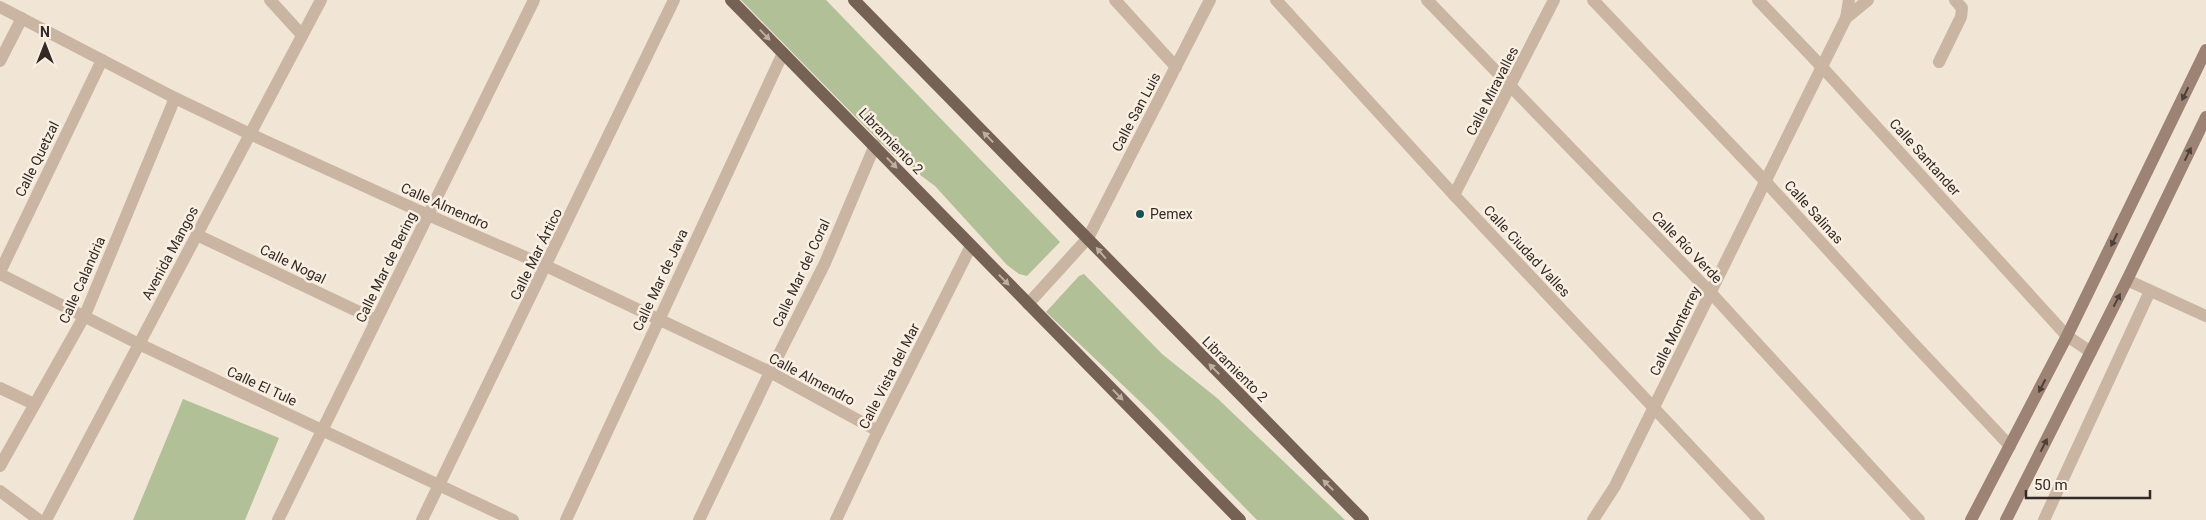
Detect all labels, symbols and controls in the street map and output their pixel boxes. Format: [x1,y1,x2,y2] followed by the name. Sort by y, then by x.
[20,20,70,70] north arrow
[40,24,50,40] text: N
[759,29,771,41] one-way arrow
[1463,44,1521,138] street label: Calle Miravalles
[1108,70,1164,154] street label: Calle San Luis
[2181,87,2189,101] one-way arrow
[856,105,927,177] street label: Libramiento 2
[1886,115,1964,199] street label: Calle Santander
[12,119,62,199] street label: Calle Quetzal
[982,131,994,143] one-way arrow
[2184,147,2192,161] one-way arrow
[886,156,898,168] one-way arrow
[1781,177,1847,247] street label: Calle Salinas
[398,179,492,233] street label: Calle Almendro
[1480,202,1574,300] street label: Calle Ciudad Valles
[139,203,201,303] street label: Avenida Mangos
[506,205,565,302] street label: Calle Mar Ártico
[1150,206,1193,222] place label: Pemex
[1134,208,1146,220] marker: Pemex
[1649,208,1725,286] street label: Calle Río Verde
[352,209,420,325] street label: Calle Mar de Bering
[769,216,833,330] street label: Calle Mar del Coral
[629,226,691,334] street label: Calle Mar de Java
[2110,233,2118,247] one-way arrow
[56,234,108,326] street label: Calle Calandria
[257,241,329,287] street label: Calle Nogal
[1095,248,1107,260] one-way arrow
[998,274,1010,286] one-way arrow
[1646,283,1704,378] street label: Calle Monterrey
[2113,293,2121,307] one-way arrow
[855,320,923,432] street label: Calle Vista del Mar
[1199,333,1271,405] street label: Libramiento 2
[766,350,858,408] street label: Calle Almendro
[225,363,299,409] street label: Calle El Tule
[1209,364,1221,376] one-way arrow
[2038,378,2046,393] one-way arrow
[1112,389,1124,401] one-way arrow
[2040,438,2048,453] one-way arrow
[2026,468,2150,500] scale bar
[2034,476,2068,494] text: 50 m
[1323,479,1335,491] one-way arrow

